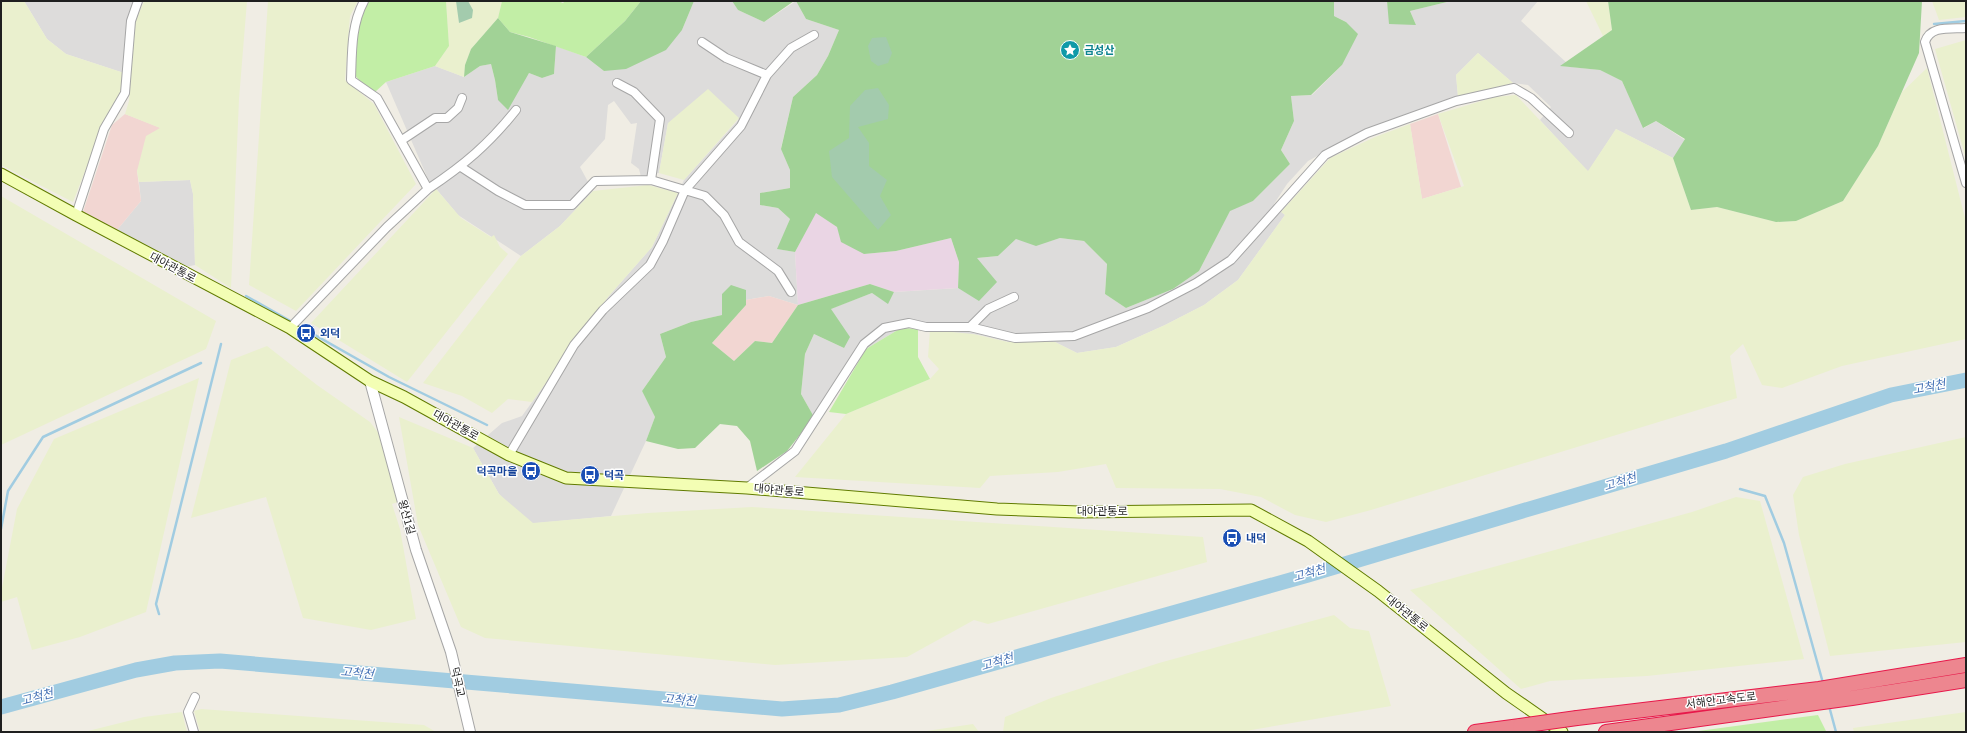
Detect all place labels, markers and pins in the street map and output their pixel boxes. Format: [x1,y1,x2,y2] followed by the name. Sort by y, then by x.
[1059,39,1081,61] place icon: 금성산
[1084,43,1114,57] place label: 금성산
[295,322,317,344] bus stop icon: 외덕
[320,326,340,340] place label: 외덕
[520,460,542,482] bus stop icon: 덕곡마을
[477,464,517,478] place label: 덕곡마을
[579,464,601,486] bus stop icon: 덕곡
[604,468,624,482] place label: 덕곡
[1221,527,1243,549] bus stop icon: 내덕
[1246,531,1266,545] place label: 내덕

